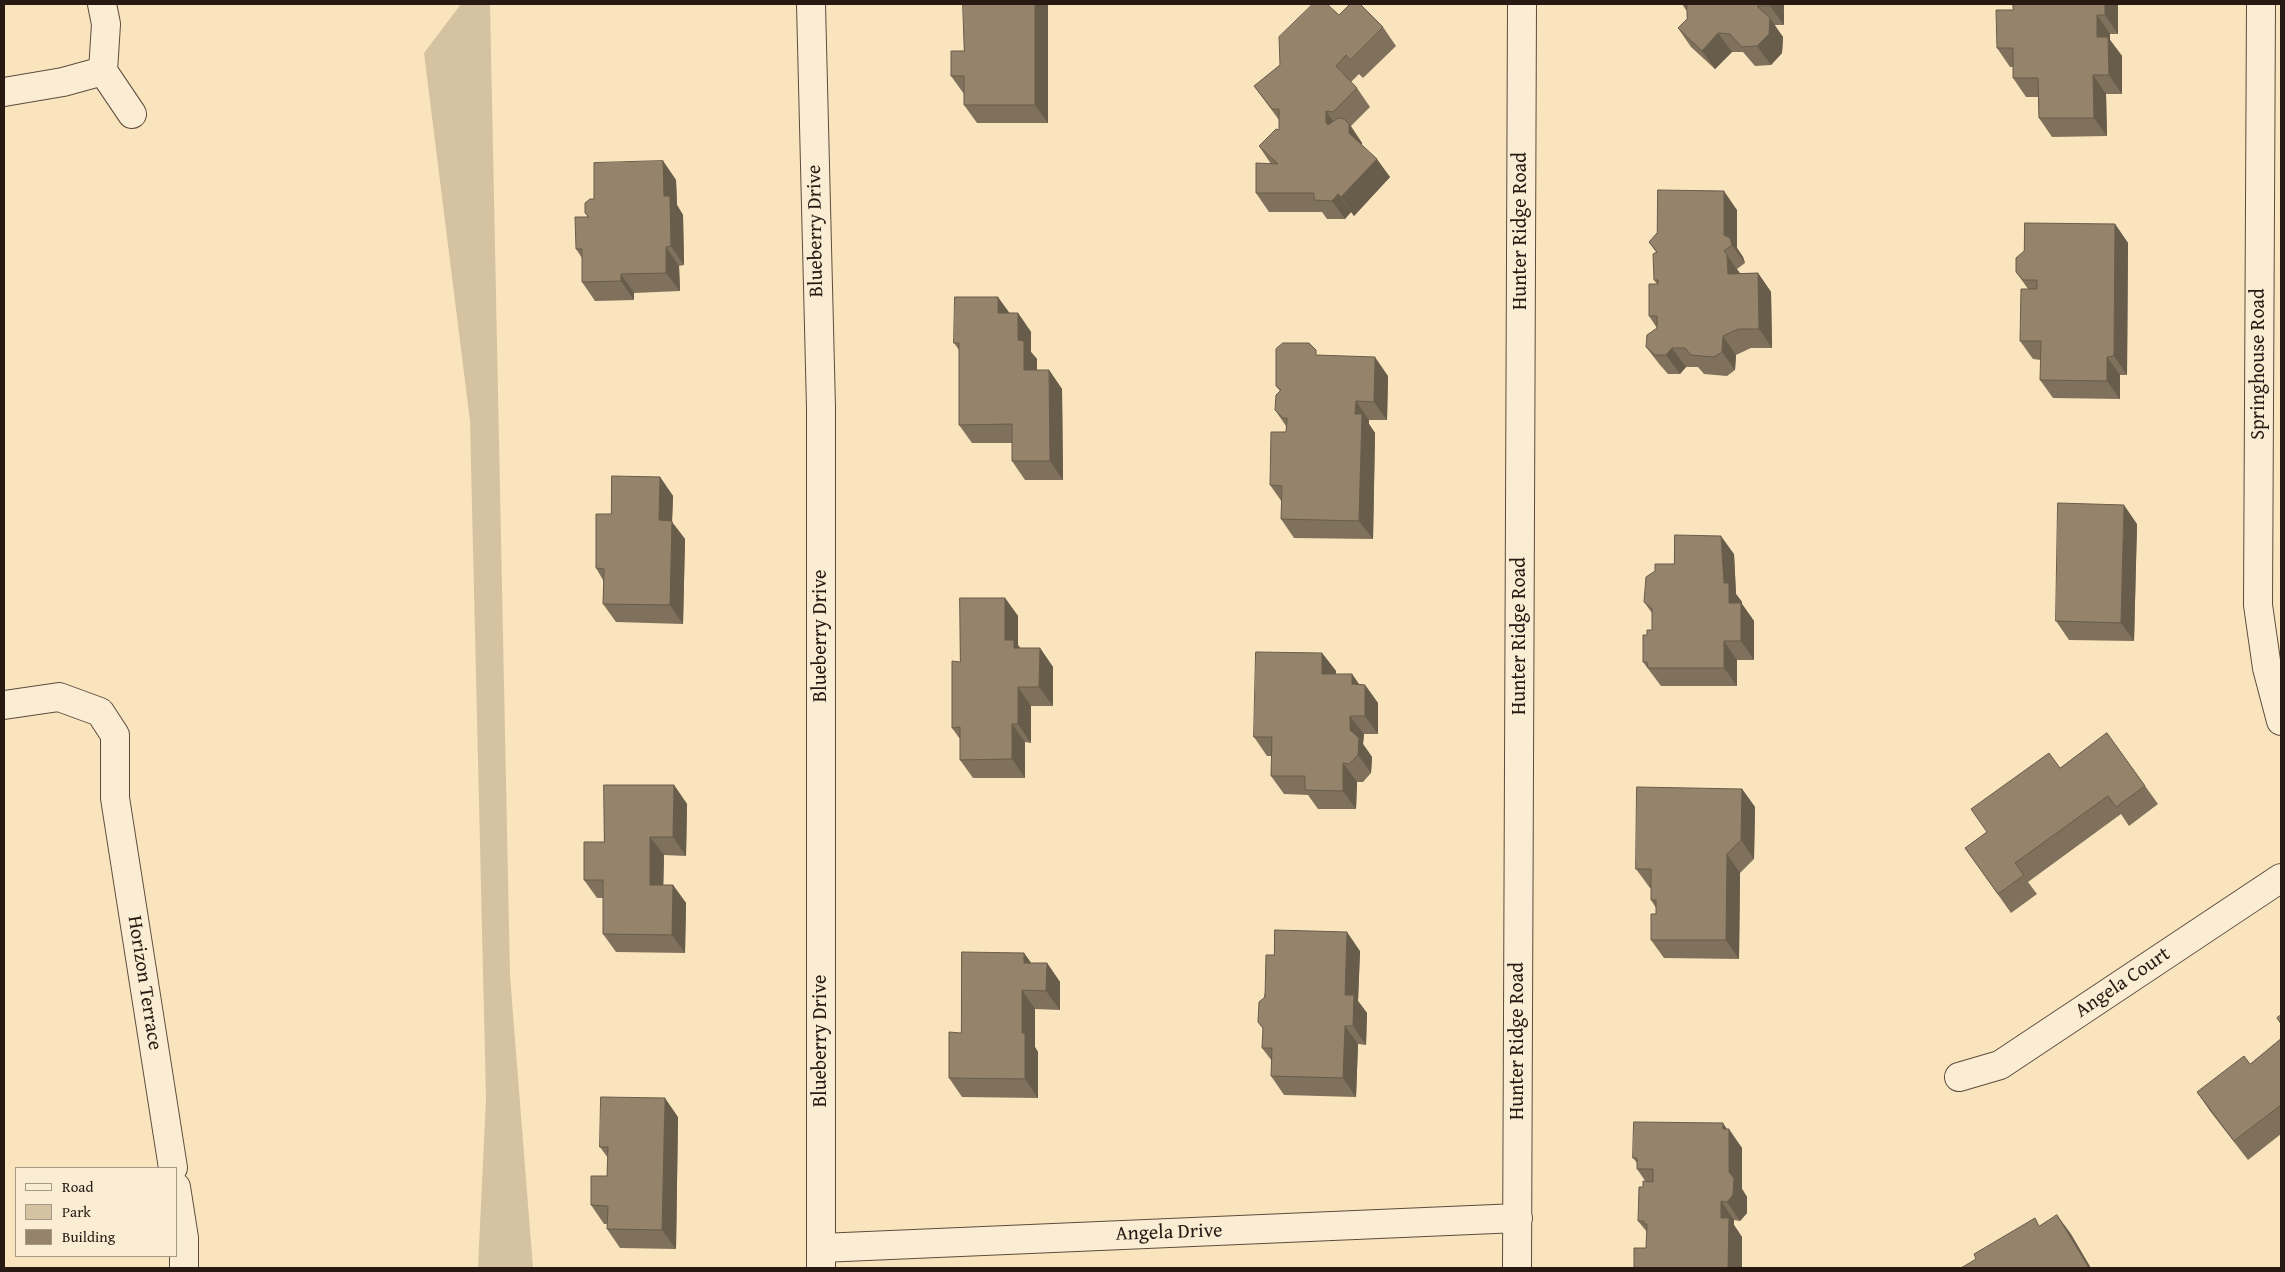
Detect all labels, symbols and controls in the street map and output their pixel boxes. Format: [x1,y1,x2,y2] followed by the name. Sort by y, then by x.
[1509,152,1533,310] street label: Hunter Ridge Road
[803,164,829,298] street label: Blueberry Drive
[2247,288,2271,440] street label: Springhouse Road
[1508,557,1532,715] street label: Hunter Ridge Road
[809,570,833,702] street label: Blueberry Drive
[122,914,166,1052] street label: Horizon Terrace
[2071,942,2175,1024] street label: Angela Court
[1506,962,1530,1120] street label: Hunter Ridge Road
[809,975,833,1107] street label: Blueberry Drive
[15,1167,178,1257] legend
[62,1176,93,1197] text: Road
[62,1201,91,1222] text: Park
[1115,1219,1223,1247] street label: Angela Drive
[62,1226,115,1247] text: Building

